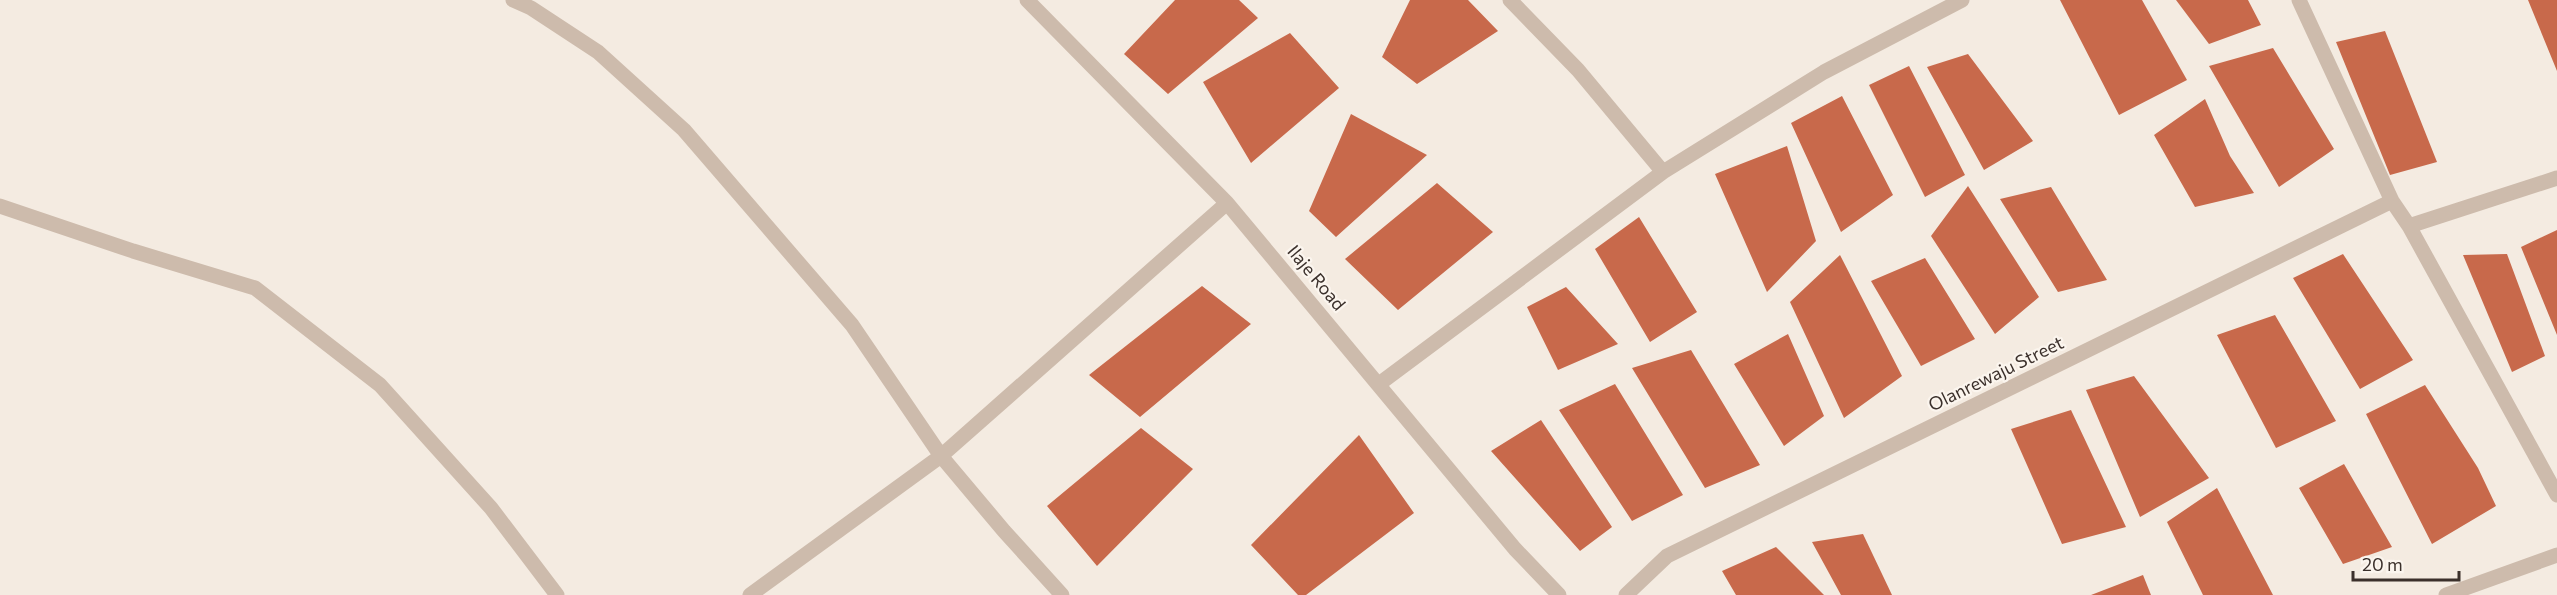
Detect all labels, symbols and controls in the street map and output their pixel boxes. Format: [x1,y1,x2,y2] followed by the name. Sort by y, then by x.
[1283,240,1350,315] street label: Ilaje Road
[1924,331,2067,415] street label: Olanrewaju Street
[2353,544,2460,582] scale bar
[2362,553,2403,575] text: 20 m

